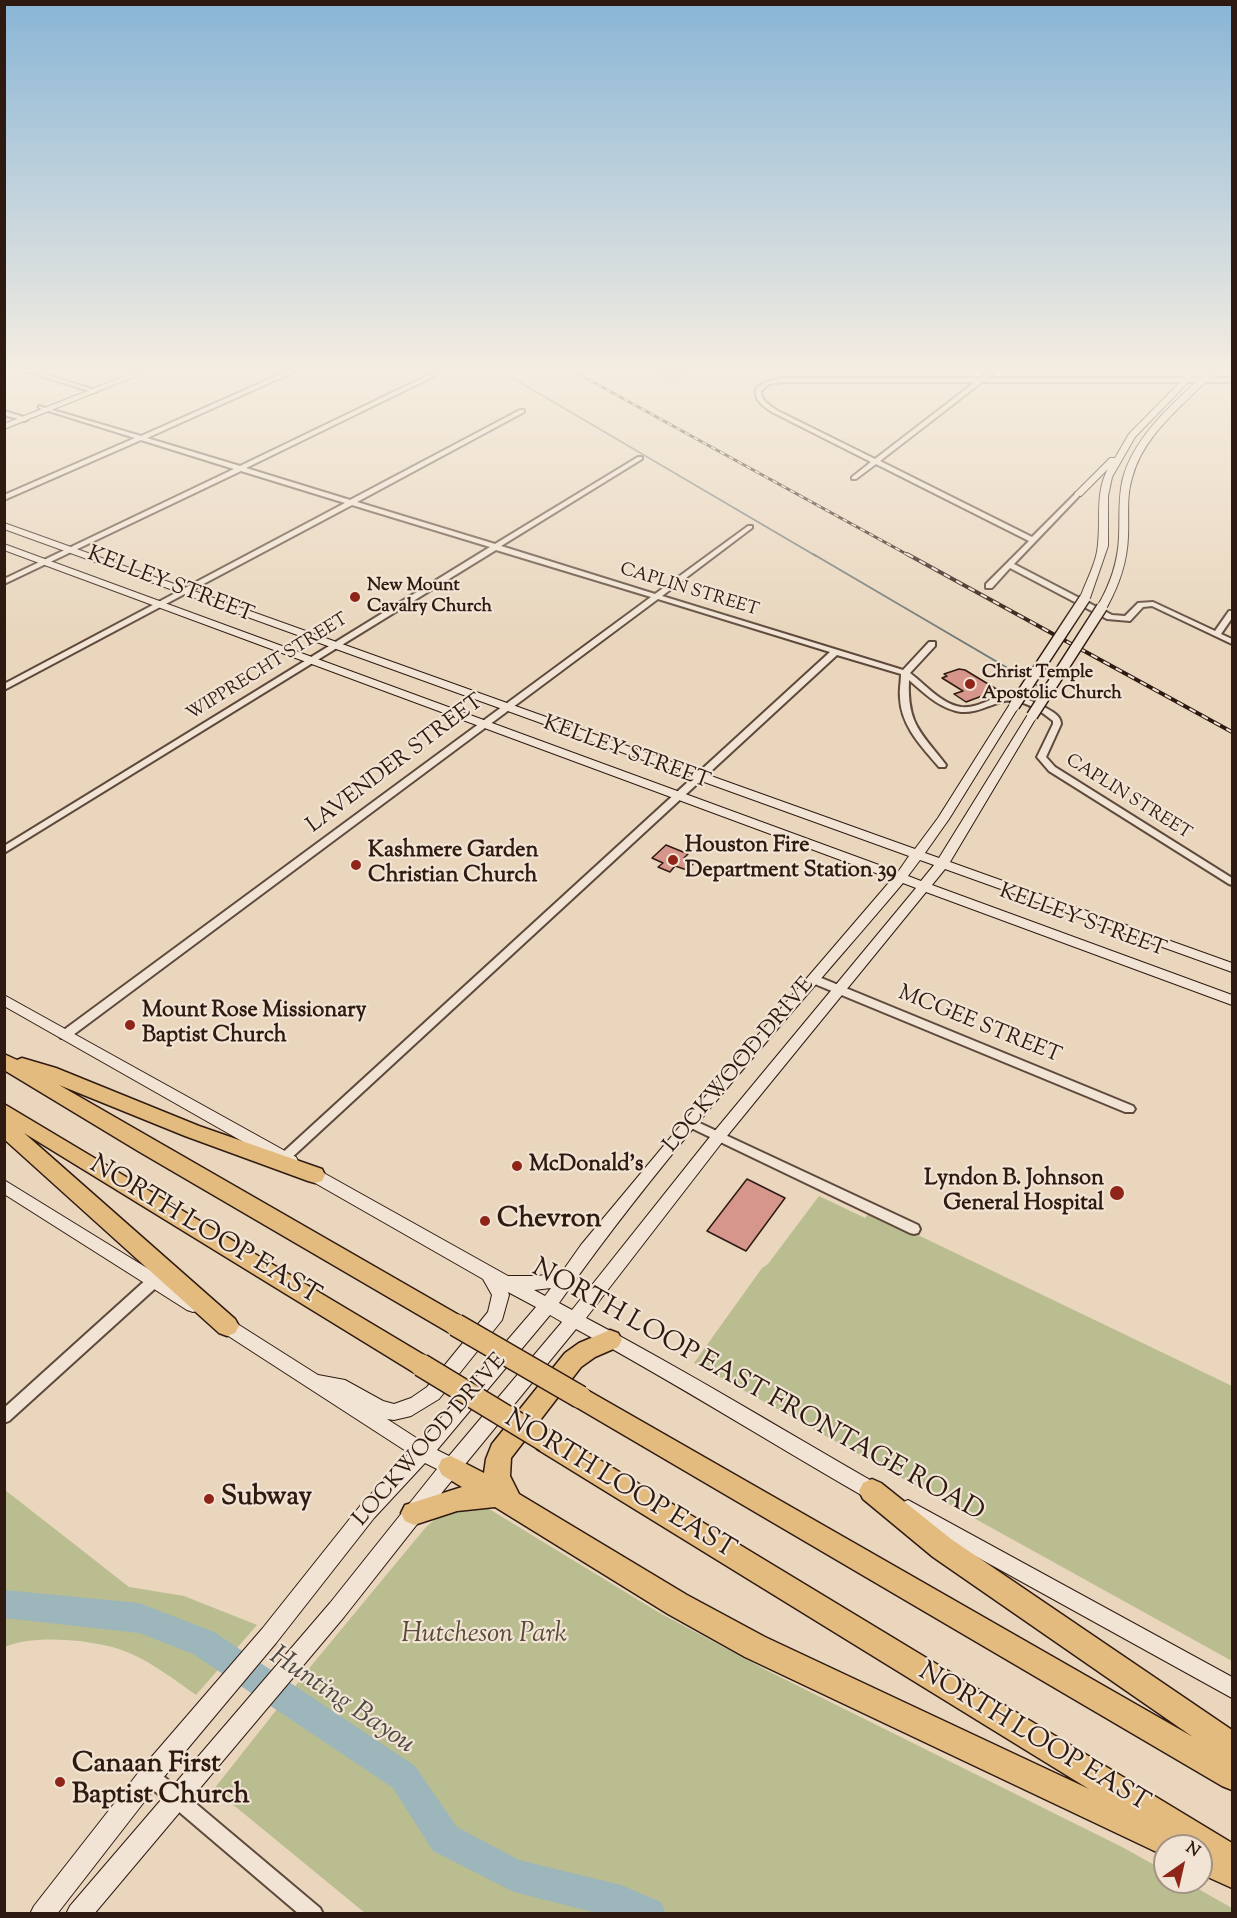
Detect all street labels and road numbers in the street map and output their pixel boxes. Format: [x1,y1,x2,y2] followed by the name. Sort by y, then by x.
[83,542,257,630] street label: KELLEY STREET
[617,560,761,622] street label: CAPLIN STREET
[183,610,353,726] street label: WIPPRECHT STREET
[303,690,489,840] street label: LAVENDER STREET
[539,712,713,796] street label: KELLEY STREET
[1061,751,1195,845] street label: CAPLIN STREET
[995,880,1169,964] street label: KELLEY STREET
[659,973,821,1159] street label: LOCKWOOD DRIVE
[894,981,1064,1071] street label: MCGEE STREET
[83,1150,325,1314] street label: NORTH LOOP EAST
[525,1254,989,1530] street label: NORTH LOOP EAST FRONTAGE ROAD
[349,1349,513,1533] street label: LOCKWOOD DRIVE
[498,1404,740,1568] street label: NORTH LOOP EAST
[912,1657,1154,1821] street label: NORTH LOOP EAST

